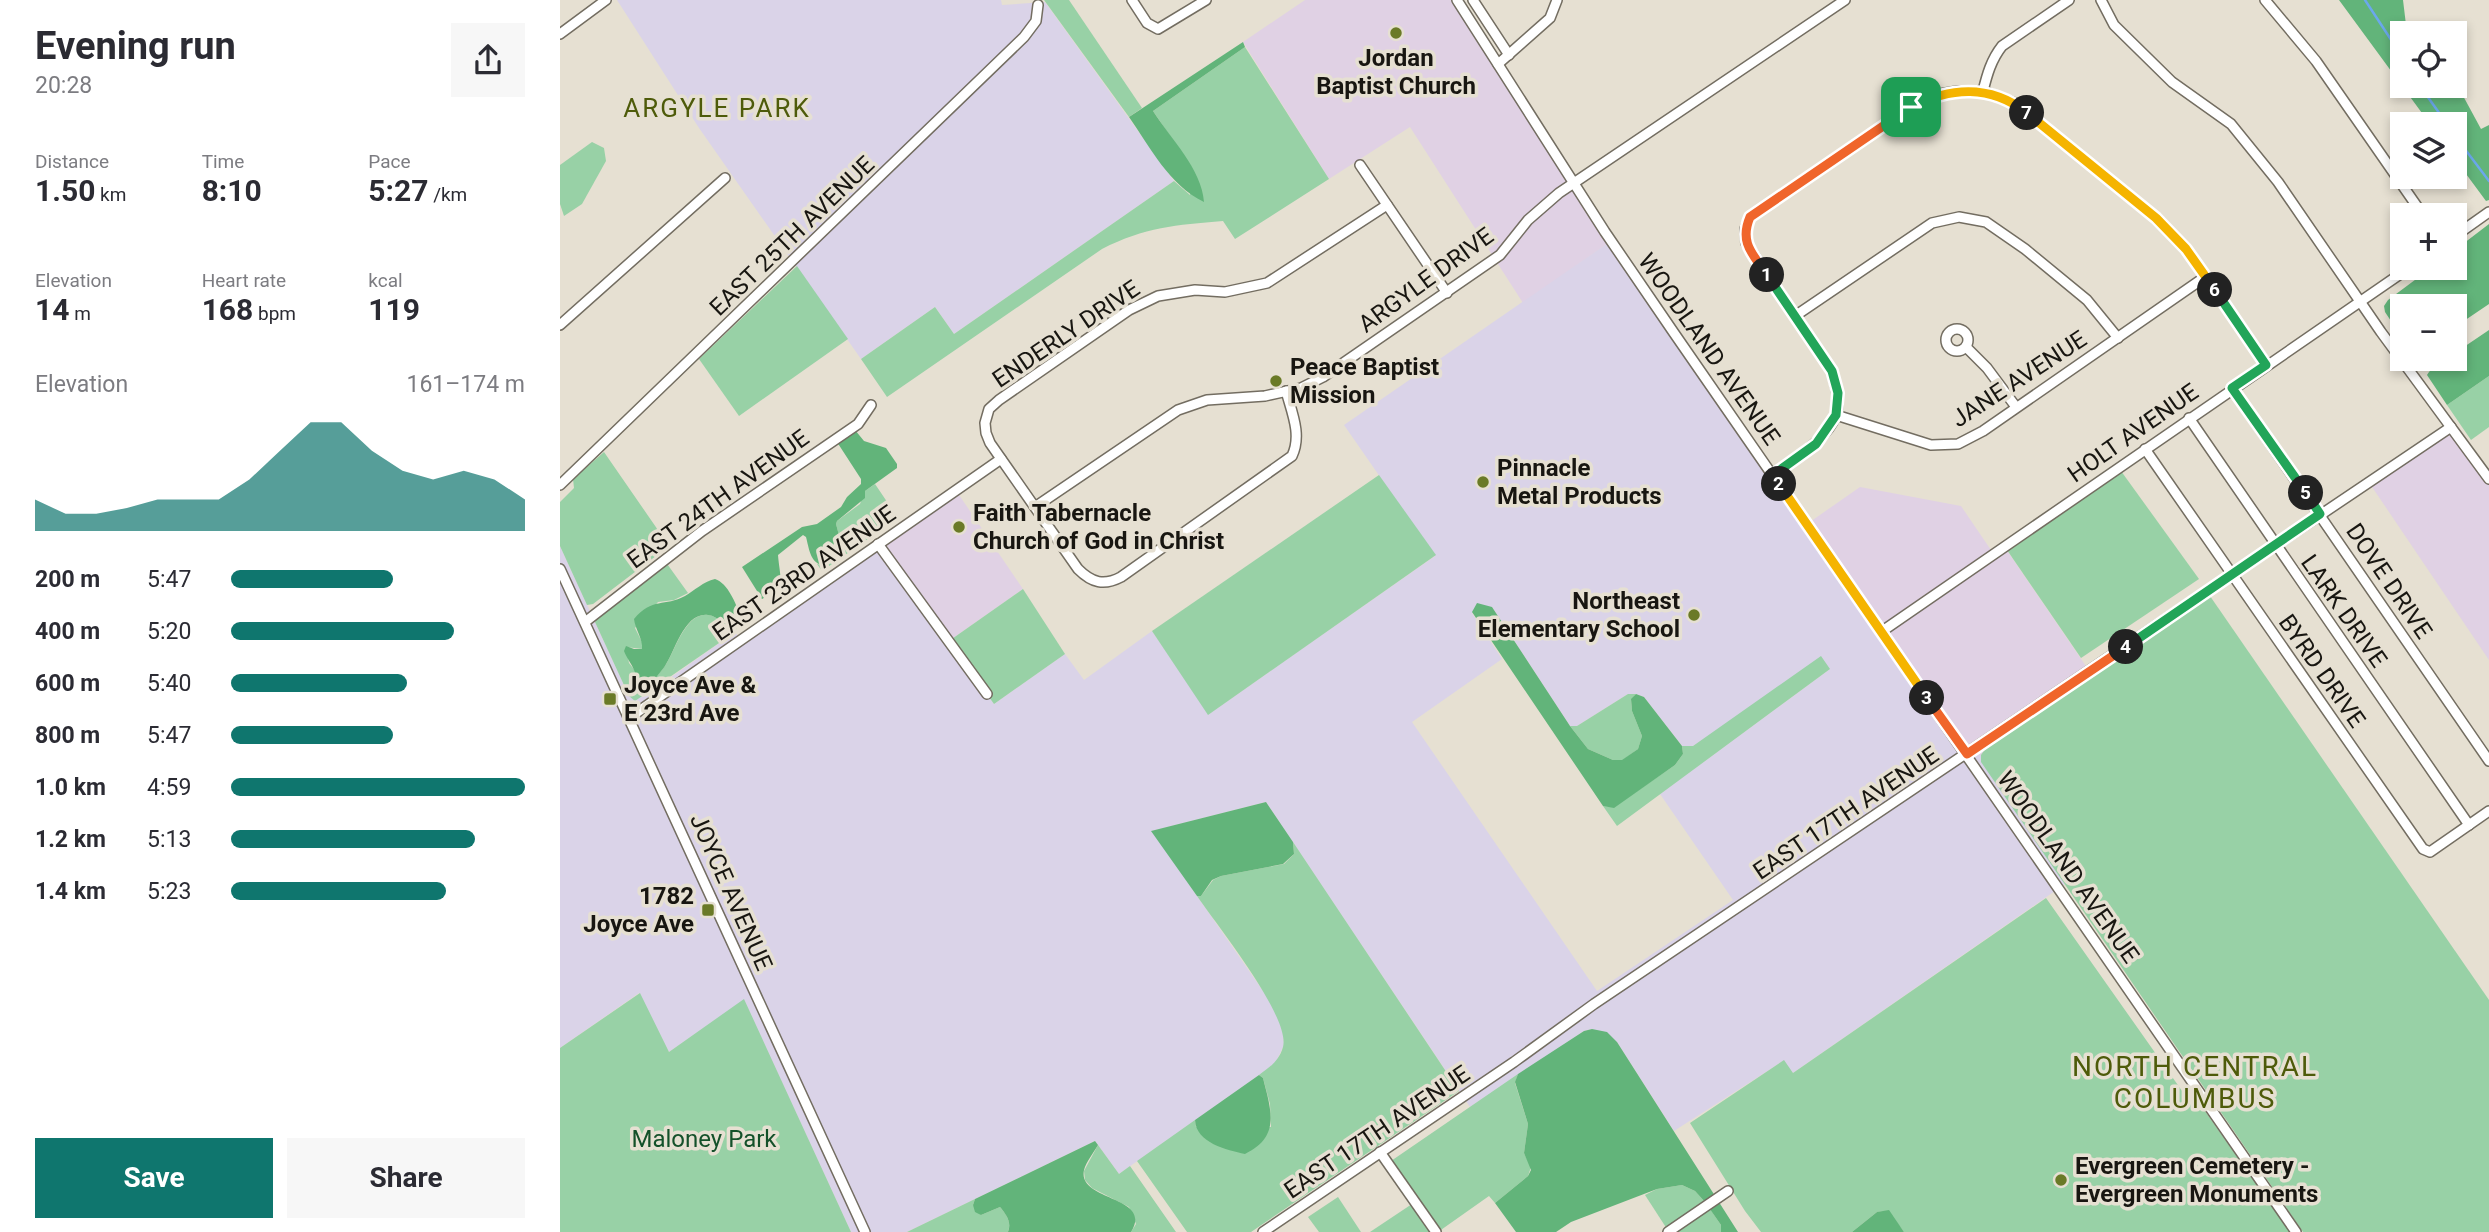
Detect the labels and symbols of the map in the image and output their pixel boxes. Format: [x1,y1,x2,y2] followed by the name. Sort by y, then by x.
[1388,25,1404,41] marker: Jordan Baptist Church
[1316,44,1476,100] place label: Jordan Baptist Church
[1881,77,1941,137] pin
[623,93,811,123] district label: ARGYLE PARK
[2010,96,2044,130] pin: 7
[704,150,880,322] street label: EAST 25TH AVENUE
[1353,222,1499,338] street label: ARGYLE DRIVE
[1632,248,1786,450] street label: WOODLAND AVENUE
[1750,258,1784,292] pin: 1
[2198,272,2232,308] pin: 6
[987,274,1145,394] street label: ENDERLY DRIVE
[1946,325,2092,433] street label: JANE AVENUE
[1290,353,1439,409] place label: Peace Baptist Mission
[1268,373,1284,389] marker: Peace Baptist Mission
[2062,378,2204,488] street label: HOLT AVENUE
[622,424,814,574] street label: EAST 24TH AVENUE
[1497,454,1662,510] place label: Pinnacle Metal Products
[1762,466,1796,502] pin: 2
[1475,474,1491,490] marker: Pinnacle Metal Products
[2288,476,2324,510] pin: 5
[707,499,901,647] street label: EAST 23RD AVENUE
[973,499,1224,555] place label: Faith Tabernacle Church of God in Christ
[2340,518,2438,644] street label: DOVE DRIVE
[951,519,967,535] marker: Faith Tabernacle Church of God in Christ
[2295,549,2393,673] street label: LARK DRIVE
[1478,587,1680,643] place label: Northeast Elementary School
[1686,607,1702,623] marker: Northeast Elementary School
[2273,609,2371,733] street label: BYRD DRIVE
[2108,630,2144,664] pin: 4
[624,671,757,727] place label: Joyce Ave & E 23rd Ave
[1910,680,1944,716] pin: 3
[602,691,618,707] marker: Joyce Ave & E 23rd Ave
[1748,741,1944,885] street label: EAST 17TH AVENUE
[1991,766,2145,968] street label: WOODLAND AVENUE
[684,809,778,975] street label: JOYCE AVENUE
[583,882,694,938] place label: 1782 Joyce Ave
[700,902,716,918] marker: 1782 Joyce Ave
[2072,1050,2318,1115] district label: NORTH CENTRAL COLUMBUS
[1279,1060,1475,1204] street label: EAST 17TH AVENUE
[631,1125,777,1153] park label: Maloney Park
[2075,1152,2318,1208] place label: Evergreen Cemetery - Evergreen Monuments
[2053,1172,2069,1188] marker: Evergreen Cemetery - Evergreen Monuments

